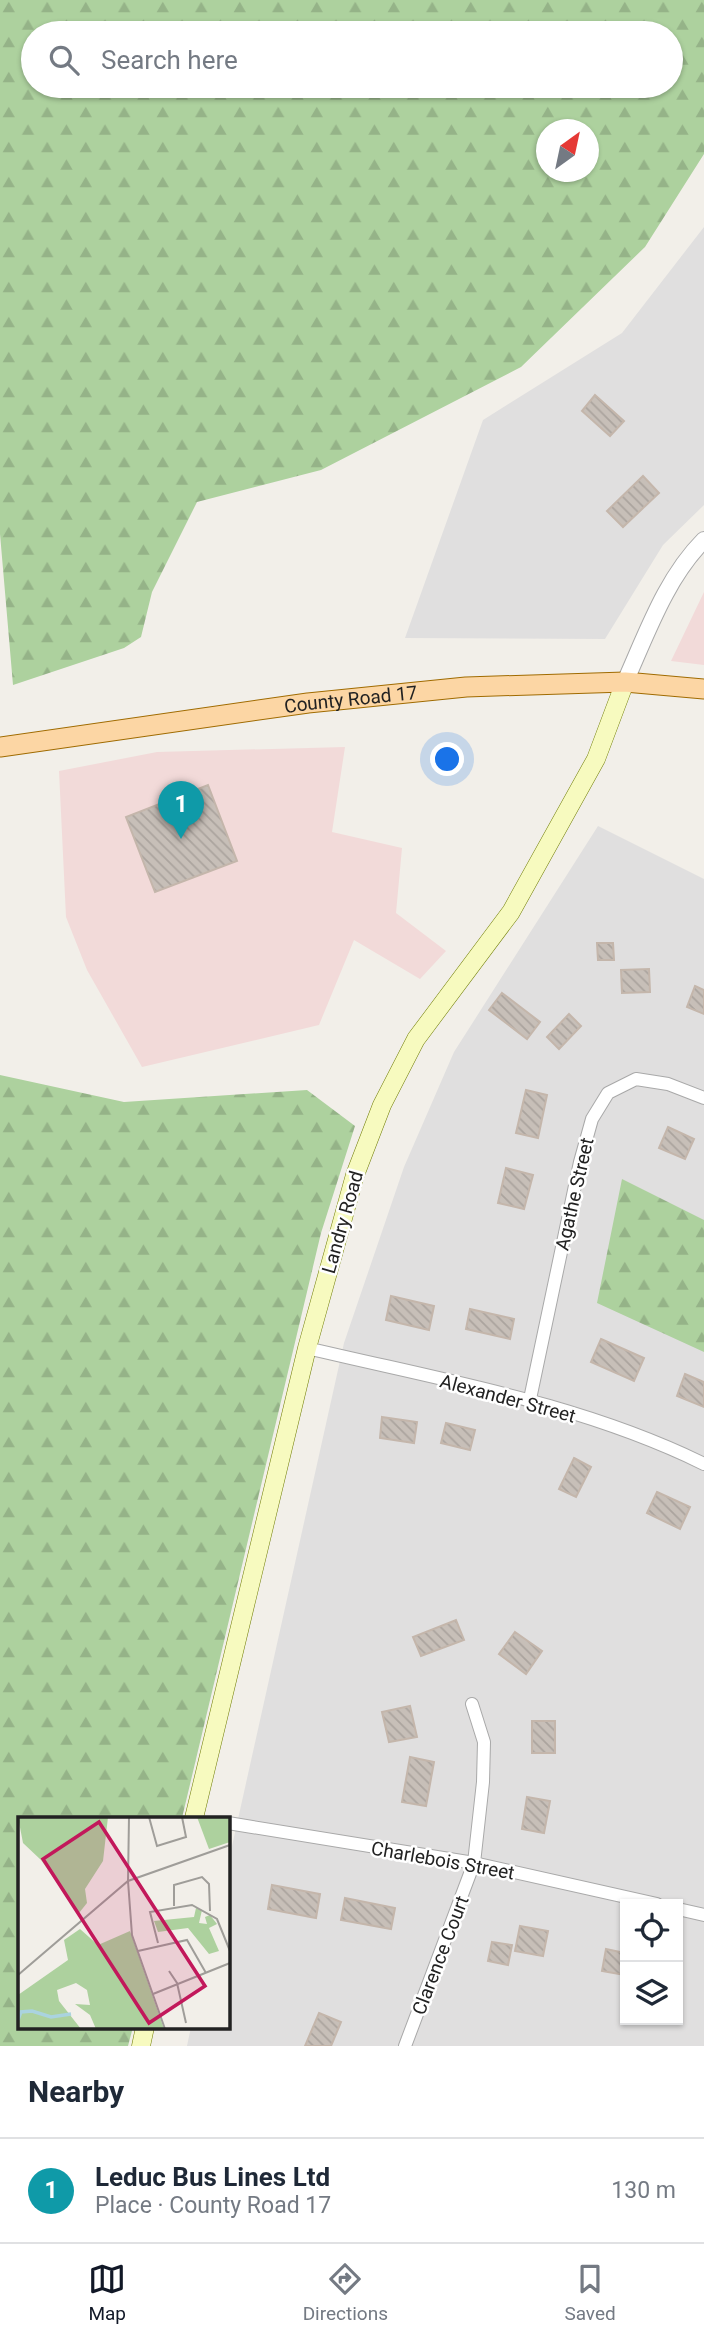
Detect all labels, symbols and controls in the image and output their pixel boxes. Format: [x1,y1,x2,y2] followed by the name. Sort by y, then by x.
[21,21,683,98] search box
[45,41,83,79] icon: search
[101,45,238,75] text: Search here
[536,119,599,182] north arrow
[283,681,418,718] street label: County Road 17
[430,742,464,776] your location
[158,781,204,839] pin: 1
[550,1135,599,1253] street label: Agathe Street
[317,1168,368,1276] street label: Landry Road
[438,1369,578,1428] street label: Alexander Street
[18,1817,229,2028] inset map
[369,1837,516,1884] street label: Charlebois Street
[407,1892,474,2018] street label: Clarence Court
[620,1899,683,2025] map controls
[620,1899,683,1962] button: locate
[620,1962,683,2025] button: layers
[28,2074,124,2109] text: Nearby
[95,2162,330,2192] text: Leduc Bus Lines Ltd
[44,2177,58,2204] text: 1
[611,2177,676,2204] text: 130 m
[95,2192,331,2219] text: Place · County Road 17
[88,2260,126,2325] tab: Map
[303,2260,388,2325] tab: Directions
[564,2260,616,2325] tab: Saved

